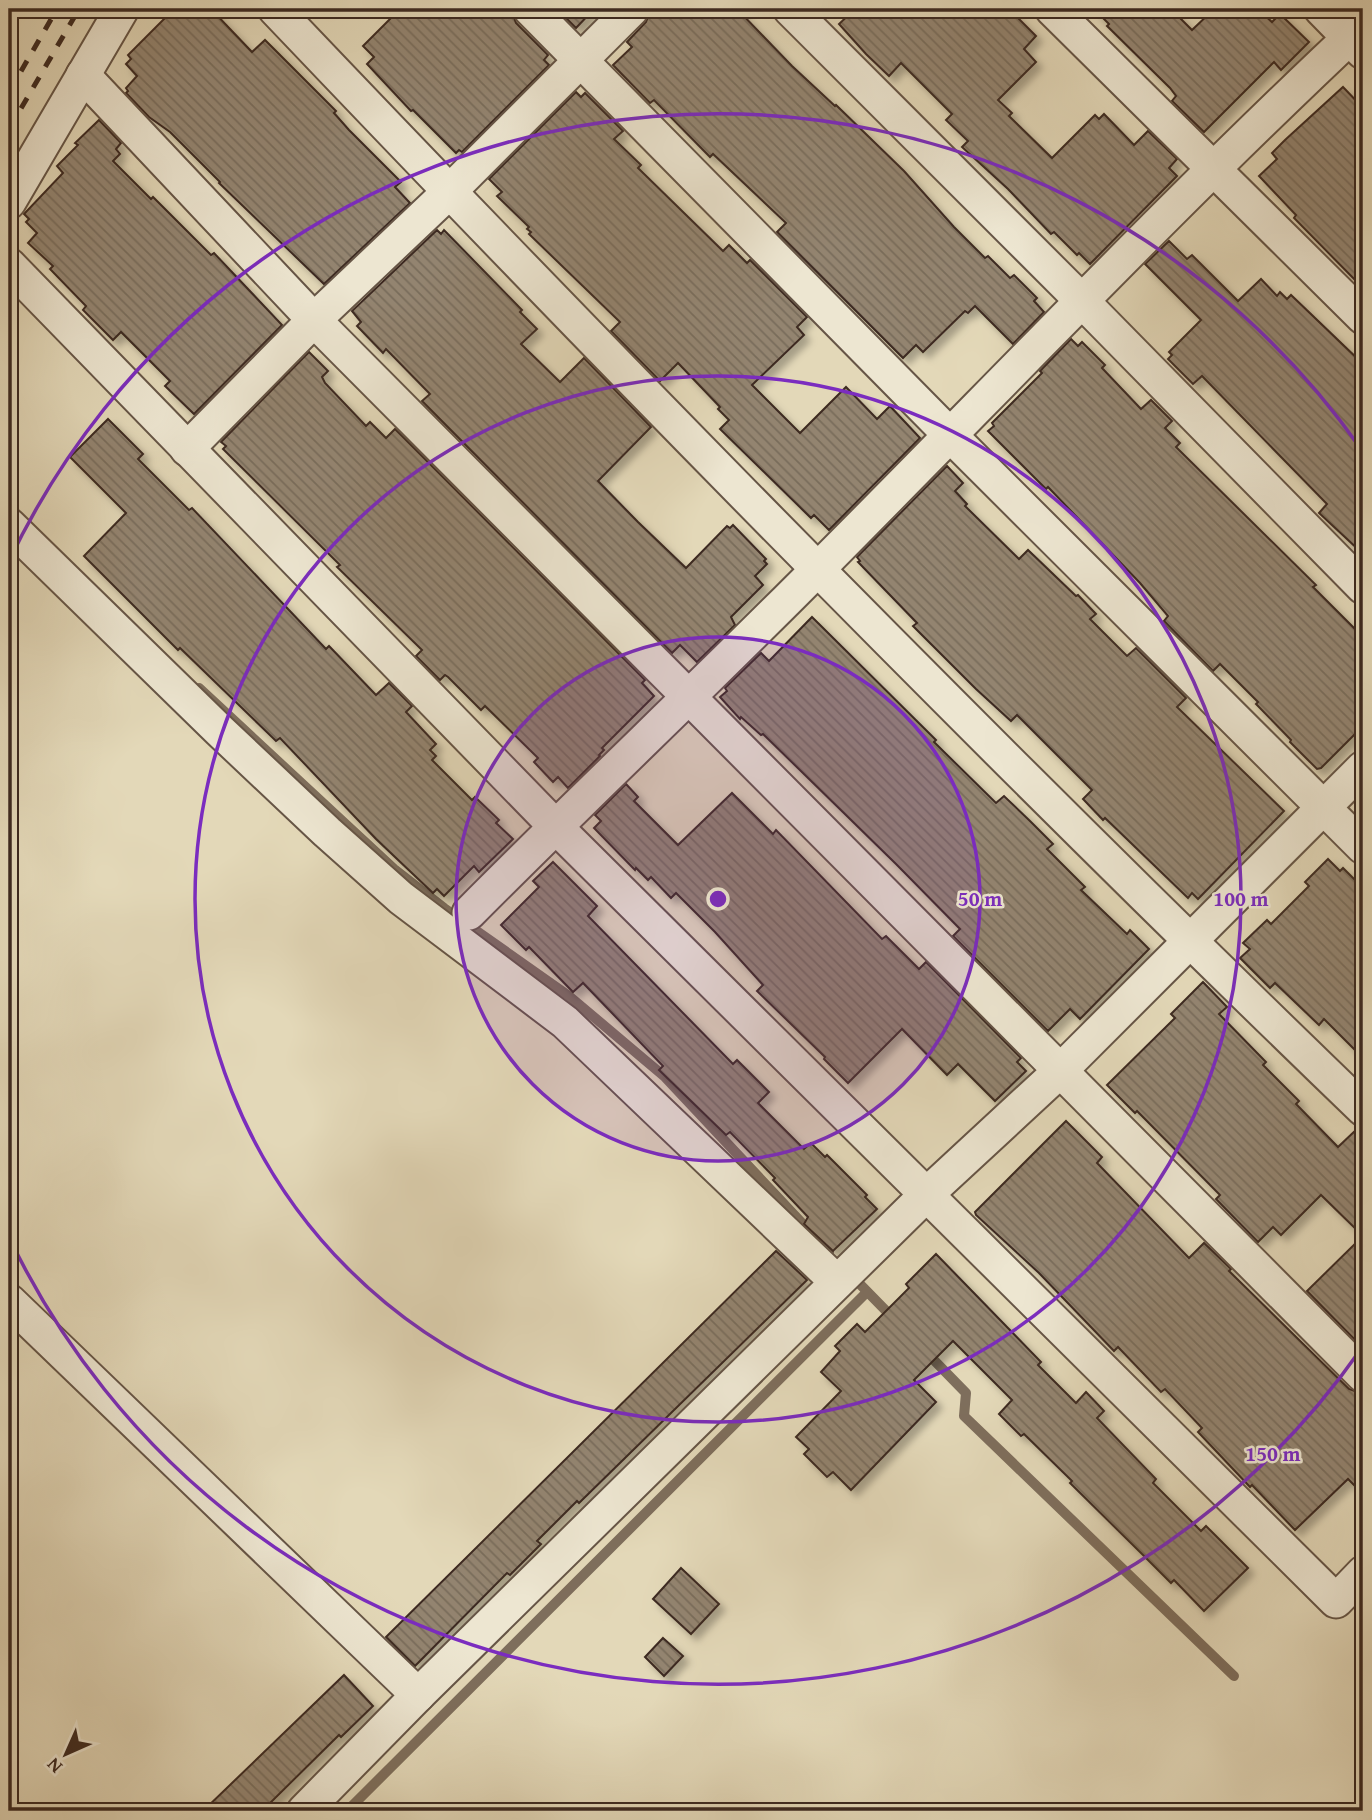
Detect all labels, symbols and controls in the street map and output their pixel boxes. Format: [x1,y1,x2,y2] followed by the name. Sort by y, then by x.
[958,883,1002,914] text: 50 m
[1213,883,1269,914] text: 100 m
[706,887,730,911] centre of rings
[1245,1438,1301,1469] text: 150 m
[32,1718,102,1788] north arrow
[39,1751,68,1780] text: N

